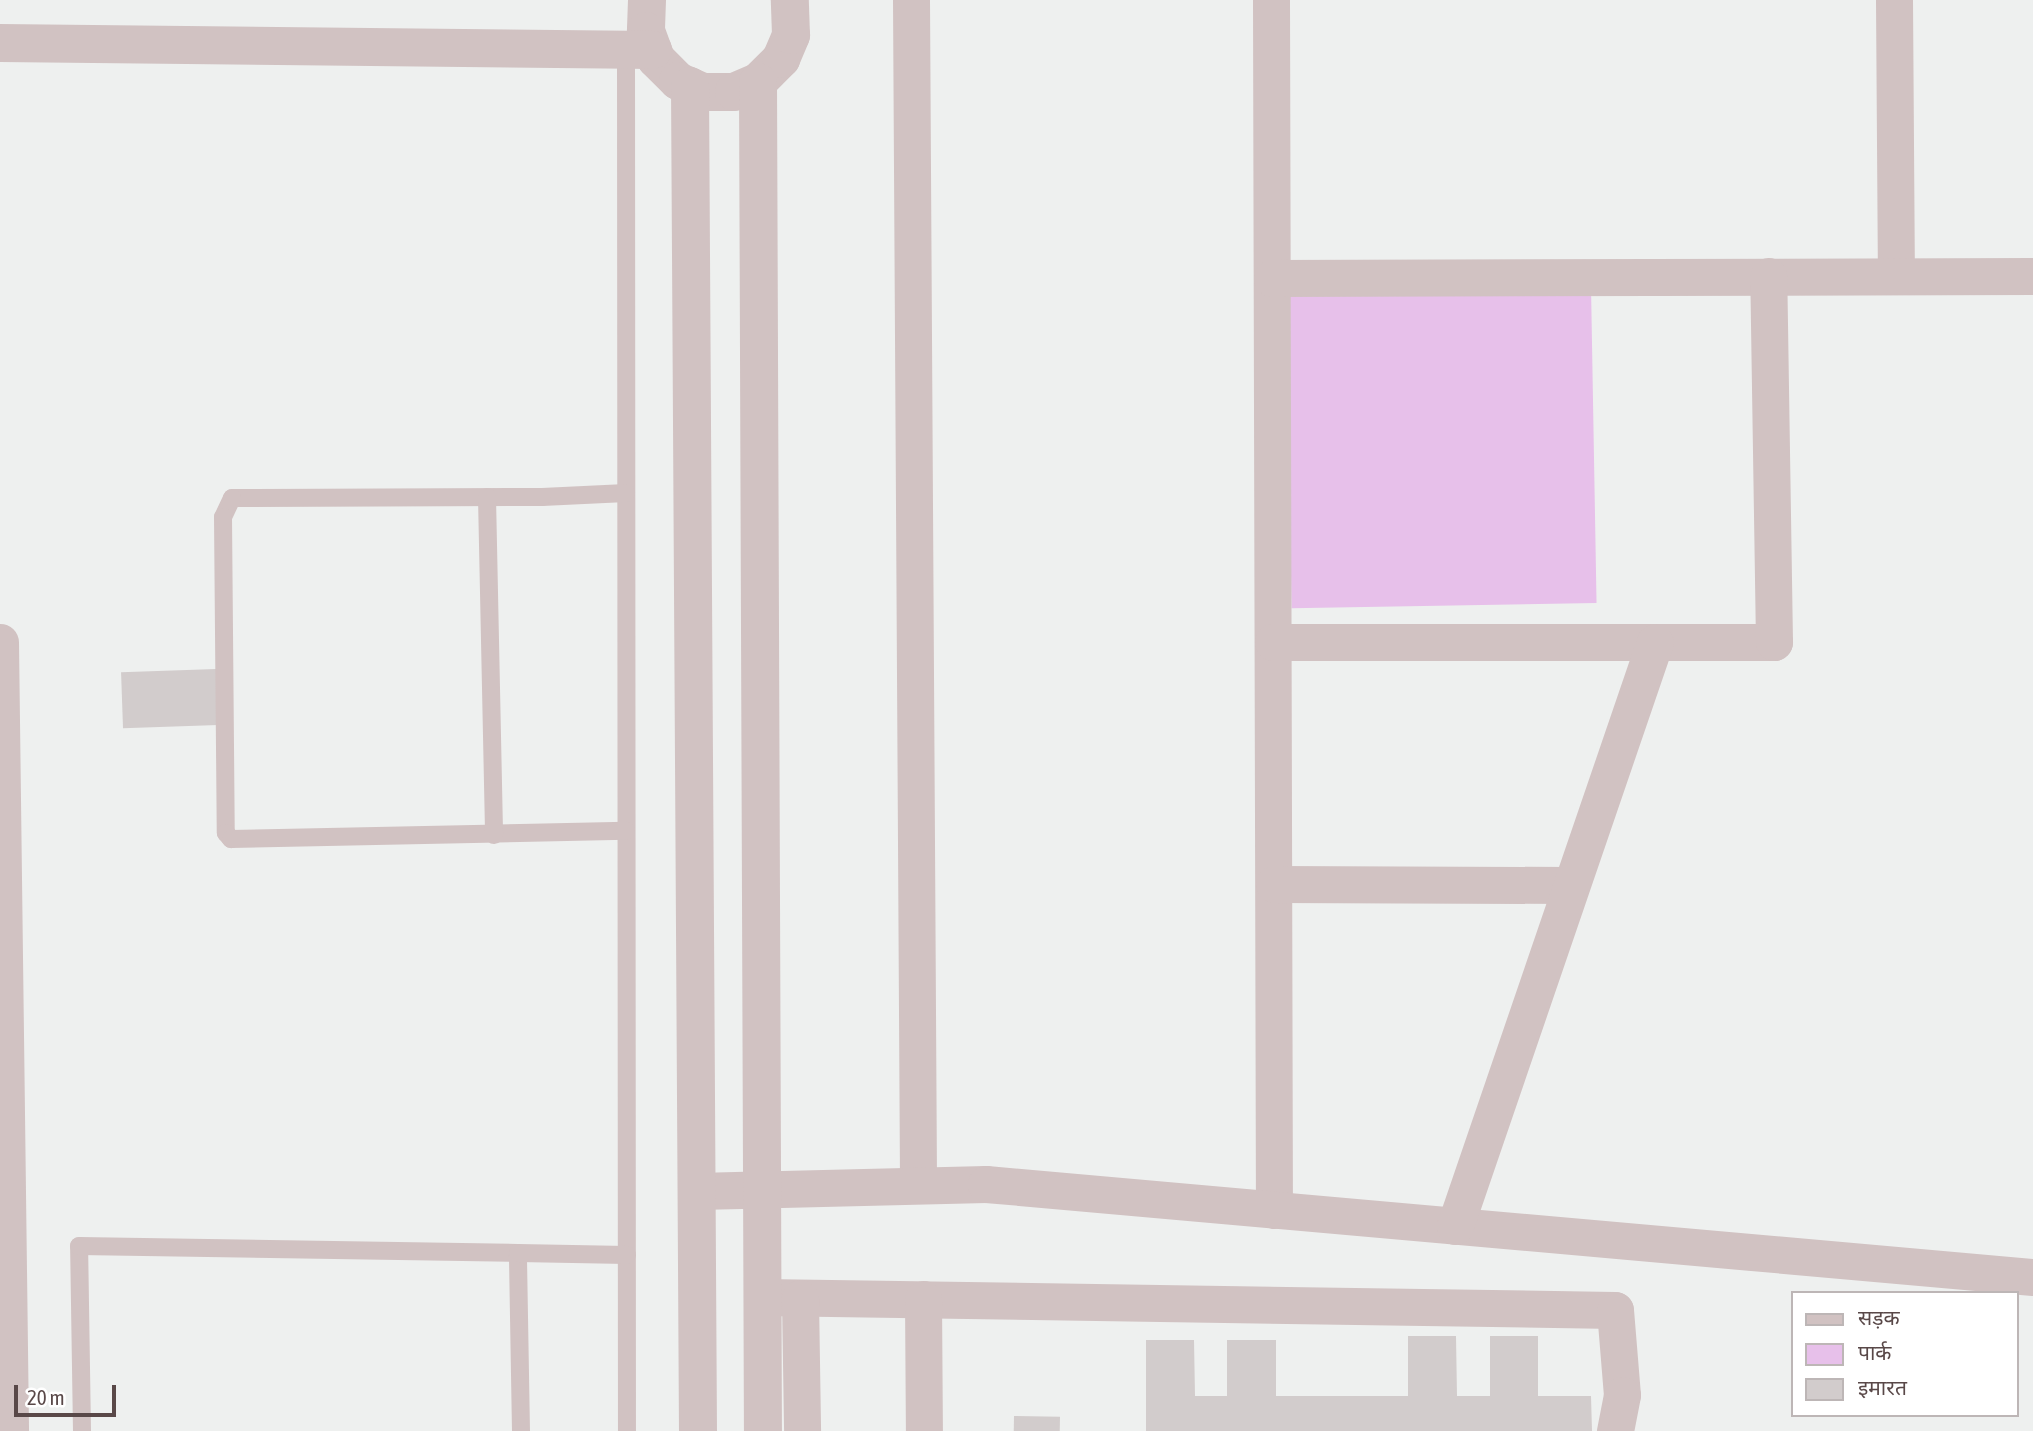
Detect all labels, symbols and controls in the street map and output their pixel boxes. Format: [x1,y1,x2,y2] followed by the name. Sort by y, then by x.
[1792,1291,2019,1417] legend
[1858,1305,1900,1329] text: सड़क
[1858,1340,1892,1364] text: पार्क
[18,1372,119,1416] scale bar
[1858,1375,1907,1399] text: इमारत
[27,1385,65,1409] text: 20 m

